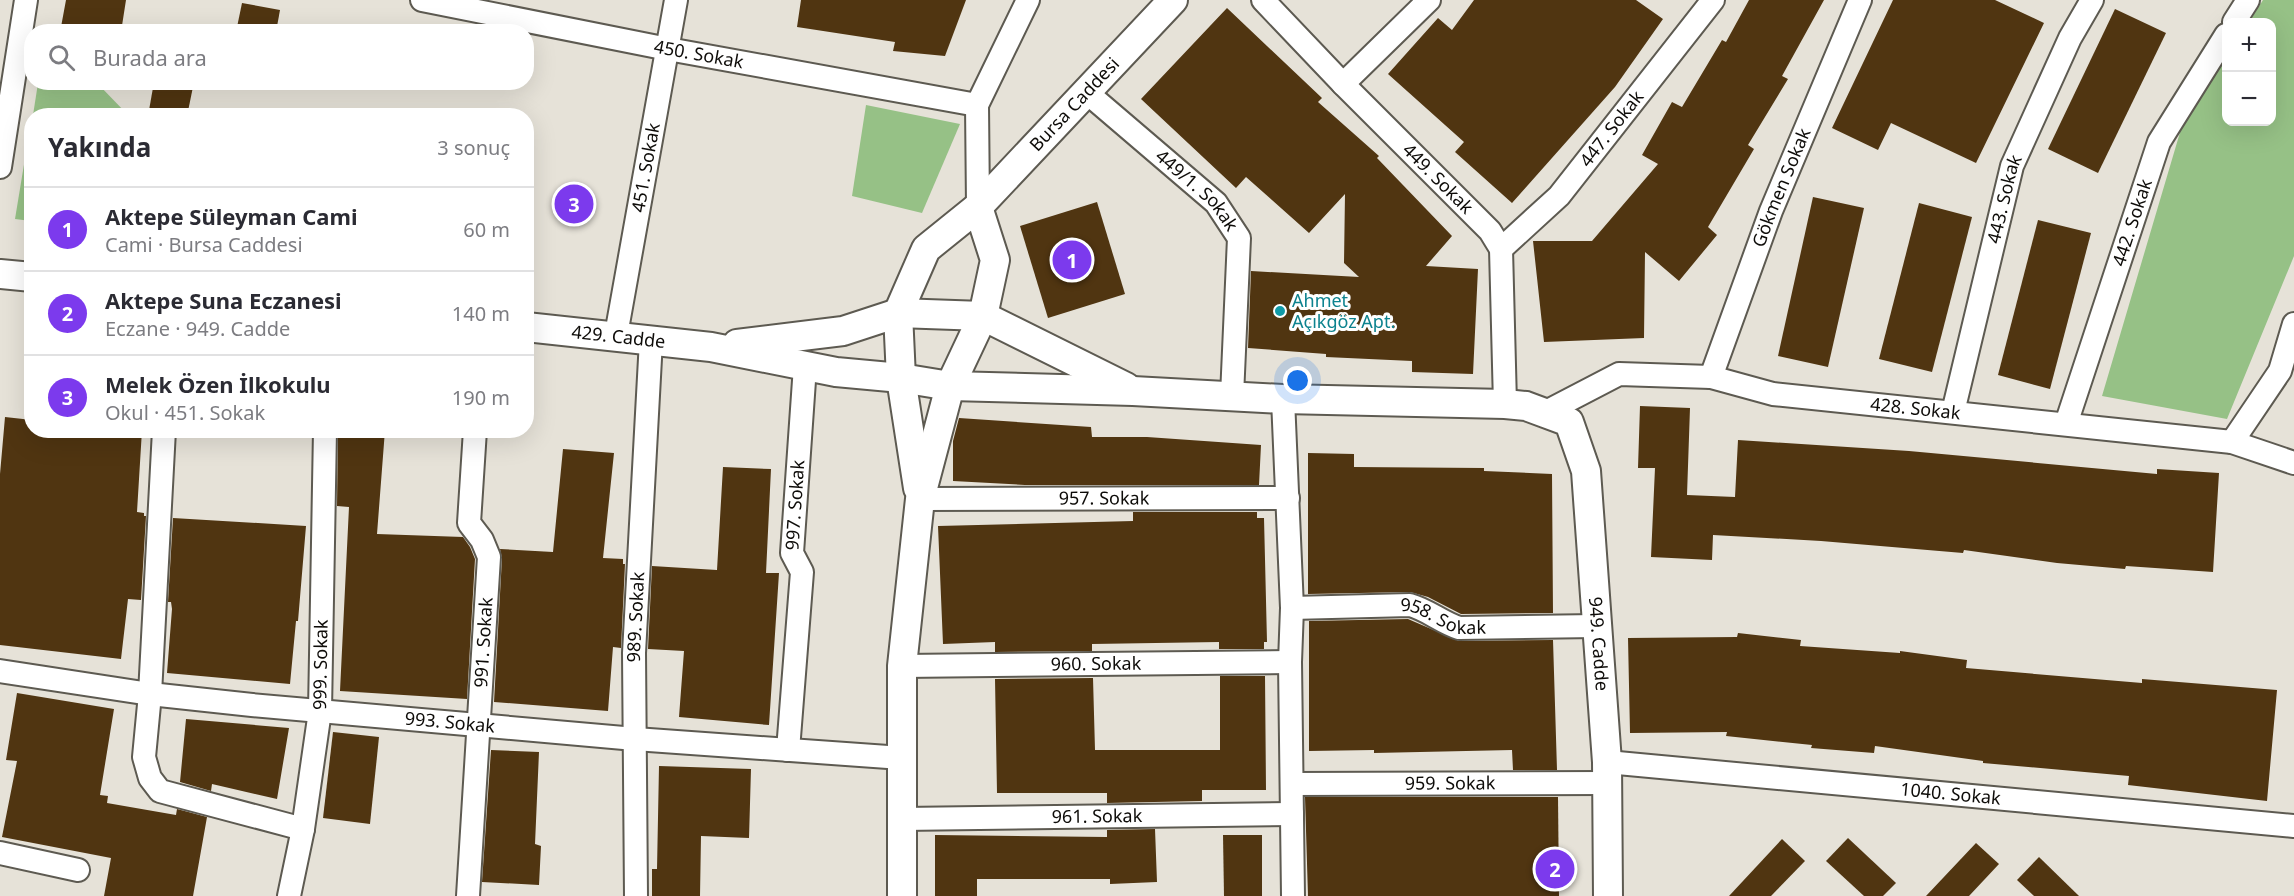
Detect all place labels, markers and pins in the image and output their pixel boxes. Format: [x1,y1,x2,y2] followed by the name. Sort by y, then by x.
[554,182,594,226] pin: 3
[1052,238,1092,282] pin: 1
[1292,288,1395,333] place label: Ahmet Açıkgöz Apt.
[1273,304,1287,318] marker: Ahmet Açıkgöz Apt.
[1536,846,1574,892] pin: 2

